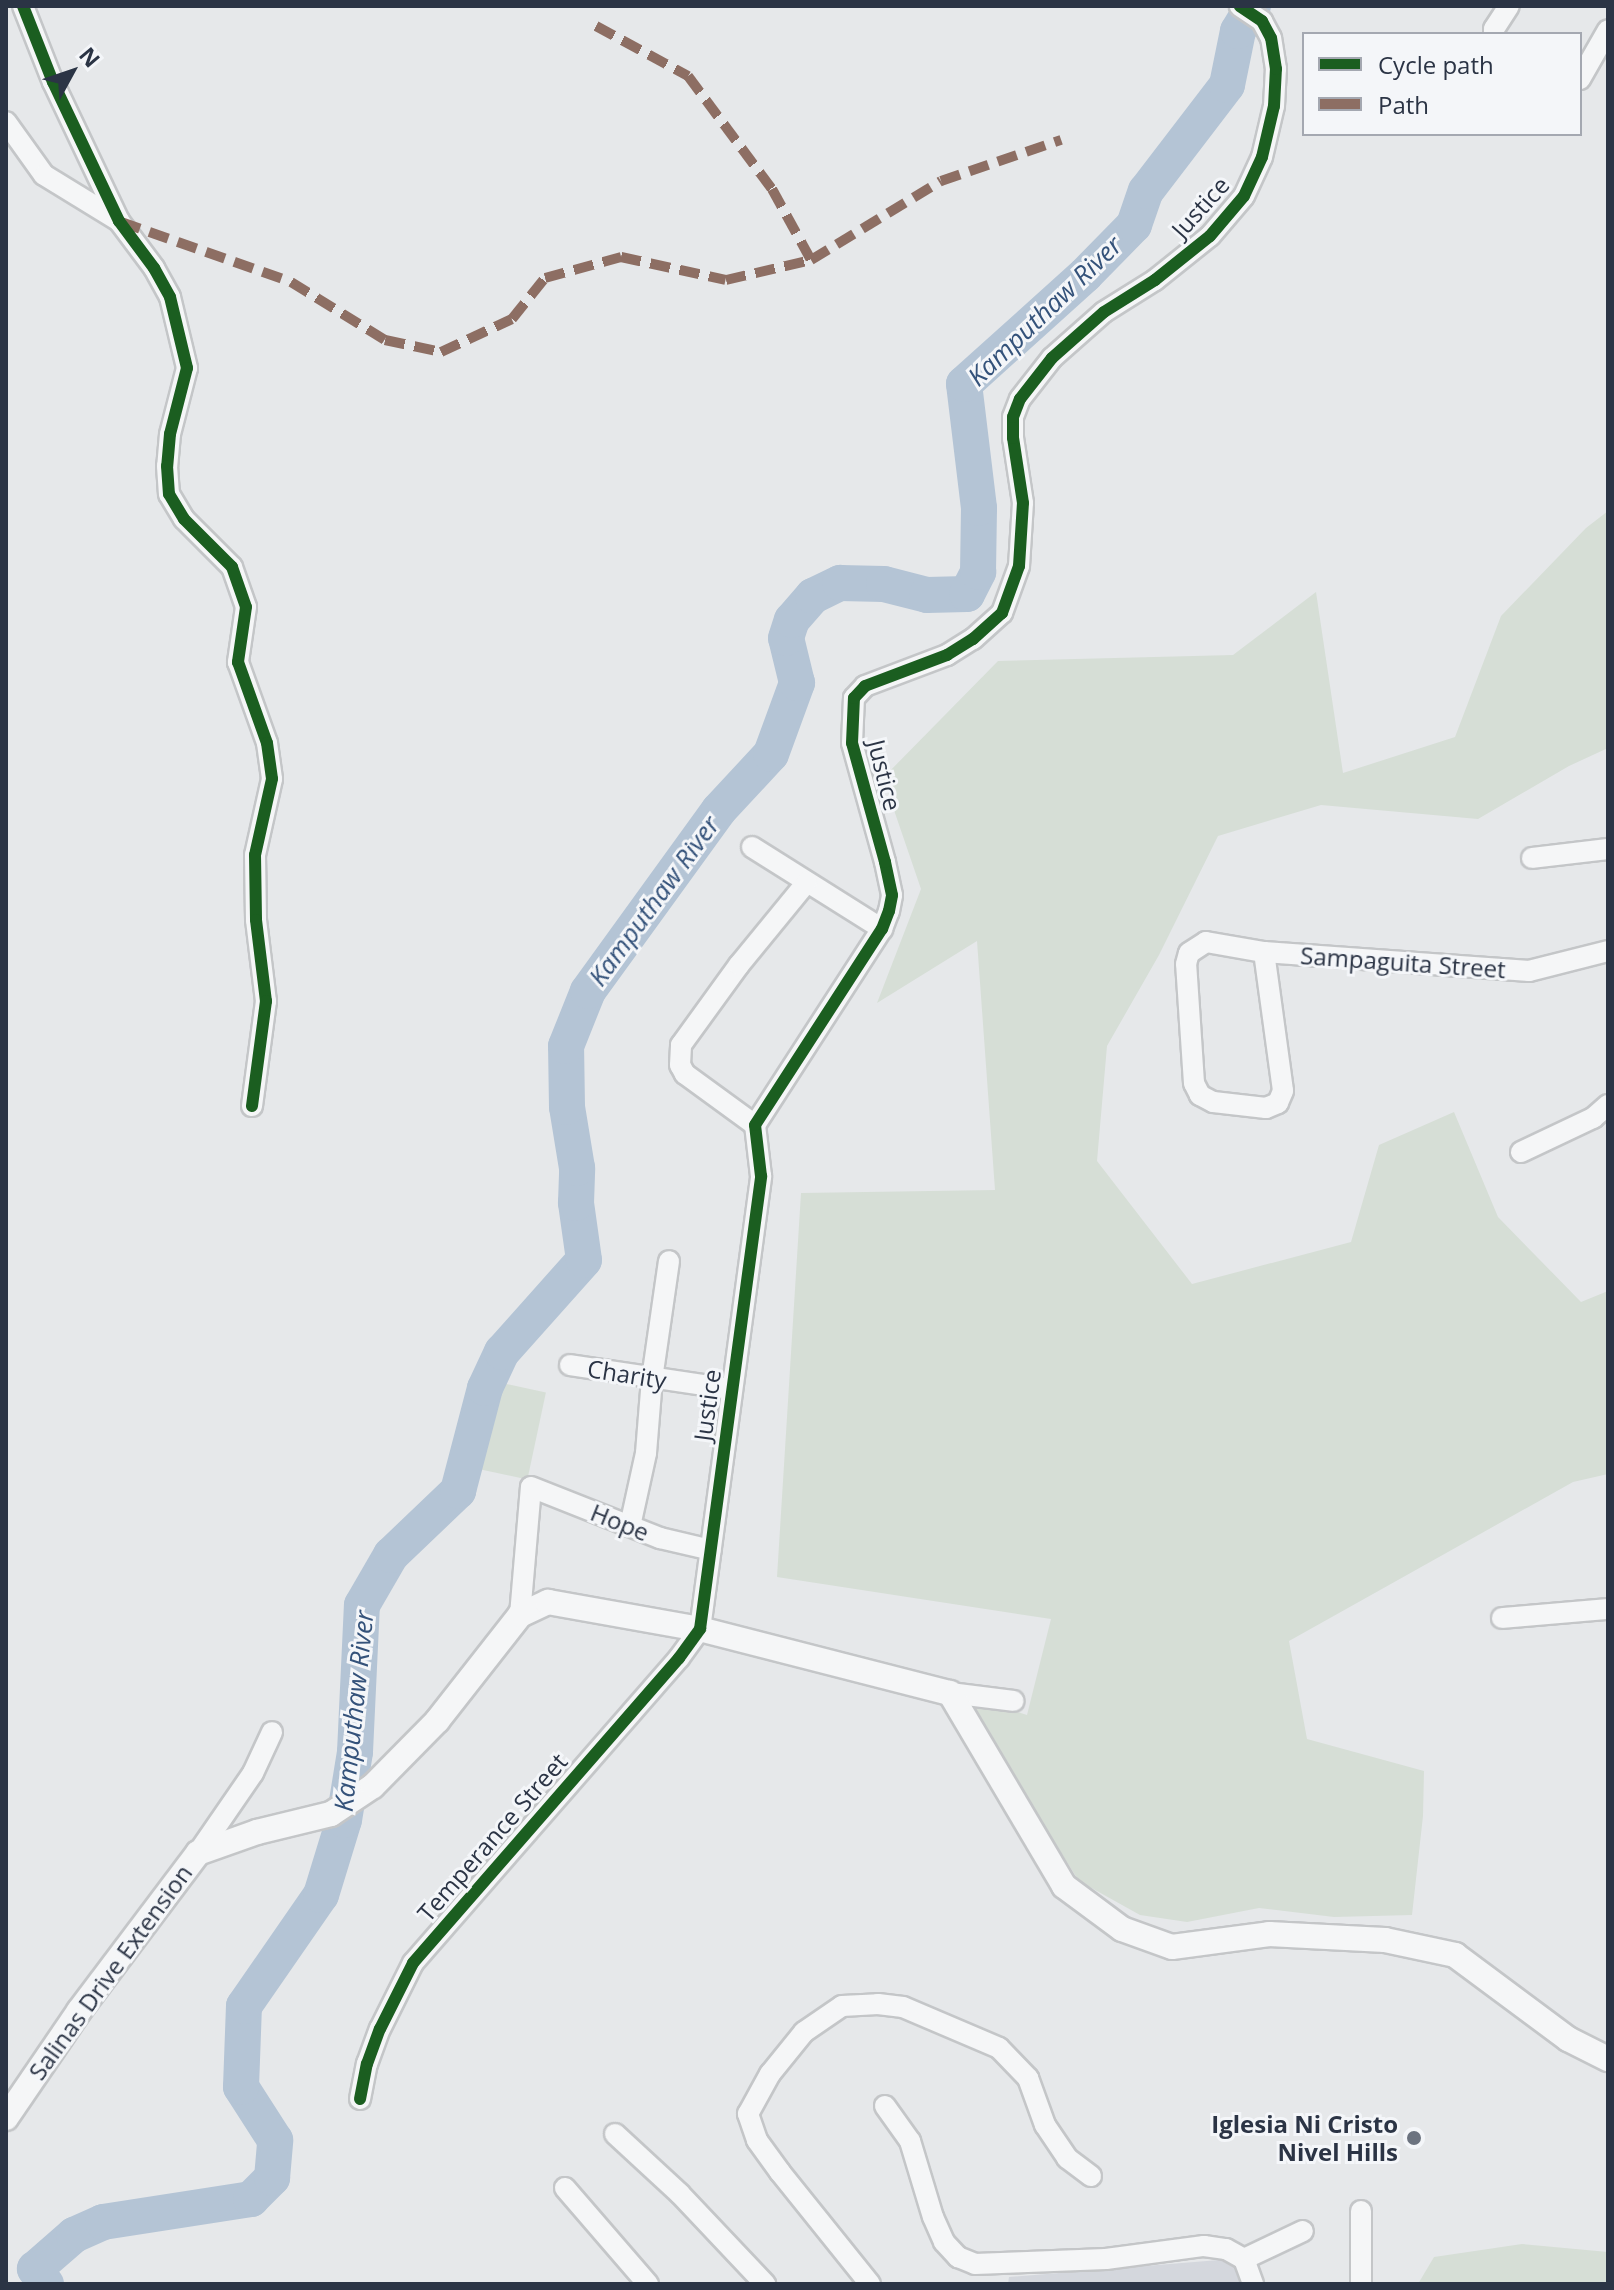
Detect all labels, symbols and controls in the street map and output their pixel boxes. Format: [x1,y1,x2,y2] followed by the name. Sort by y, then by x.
[32,32,112,112] north arrow
[1302,32,1582,136] legend
[73,40,108,73] text: N
[1378,48,1494,81] text: Cycle path
[1378,88,1429,121] text: Path
[1165,171,1235,243] street label: Justice
[961,230,1129,392] water label: Kamputhaw River
[862,736,908,814] street label: Justice
[582,810,726,992] water label: Kamputhaw River
[1299,940,1507,984] street label: Sampaguita Street
[585,1354,669,1394] street label: Charity
[688,1367,726,1443] street label: Justice
[587,1497,653,1547] street label: Hope
[328,1609,380,1813] water label: Kamputhaw River
[411,1747,573,1927] street label: Temperance Street
[22,1859,198,2085] street label: Salinas Drive Extension
[1211,2110,1398,2166] place label: Iglesia Ni Cristo Nivel Hills
[1405,2129,1423,2147] marker: Iglesia Ni Cristo Nivel Hills

